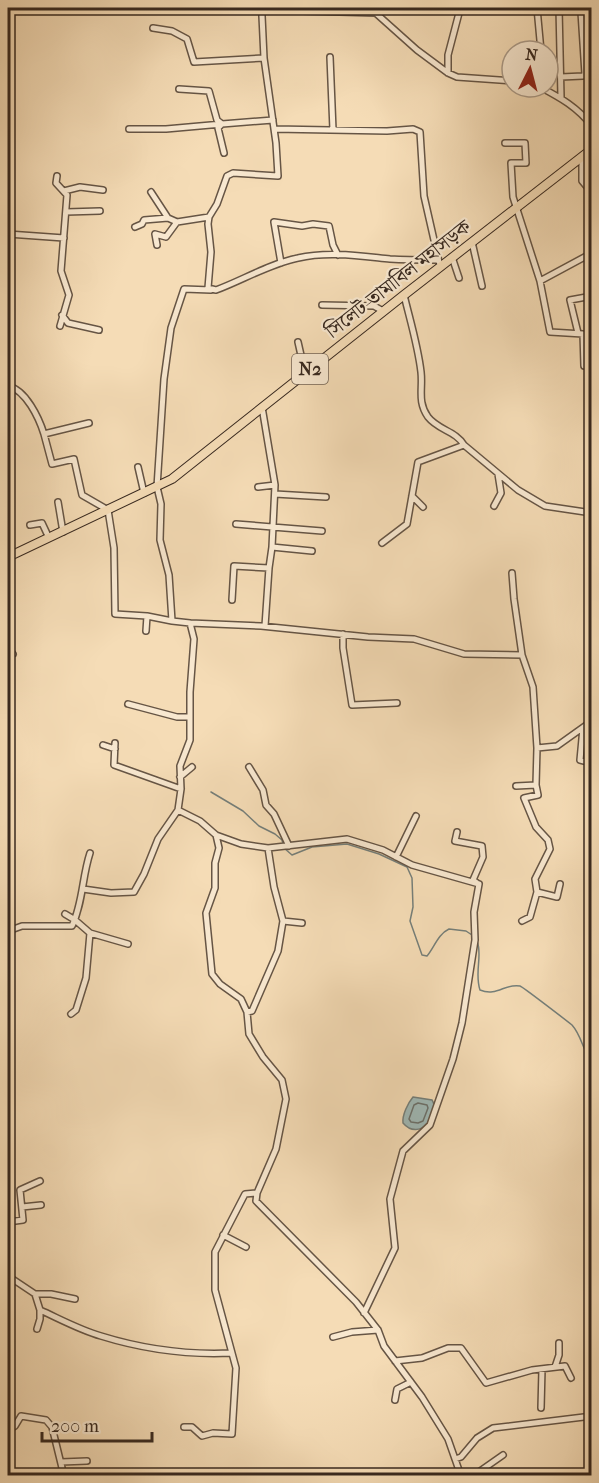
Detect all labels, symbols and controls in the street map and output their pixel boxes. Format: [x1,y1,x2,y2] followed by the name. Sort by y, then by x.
[500,39,560,99] north arrow
[524,44,539,65] text: N
[319,214,476,343] street label: সিলেট-তামাবিল মহাসড়ক
[292,354,328,384] road number: N2
[42,1405,152,1443] scale bar
[51,1416,99,1437] text: 200 m

